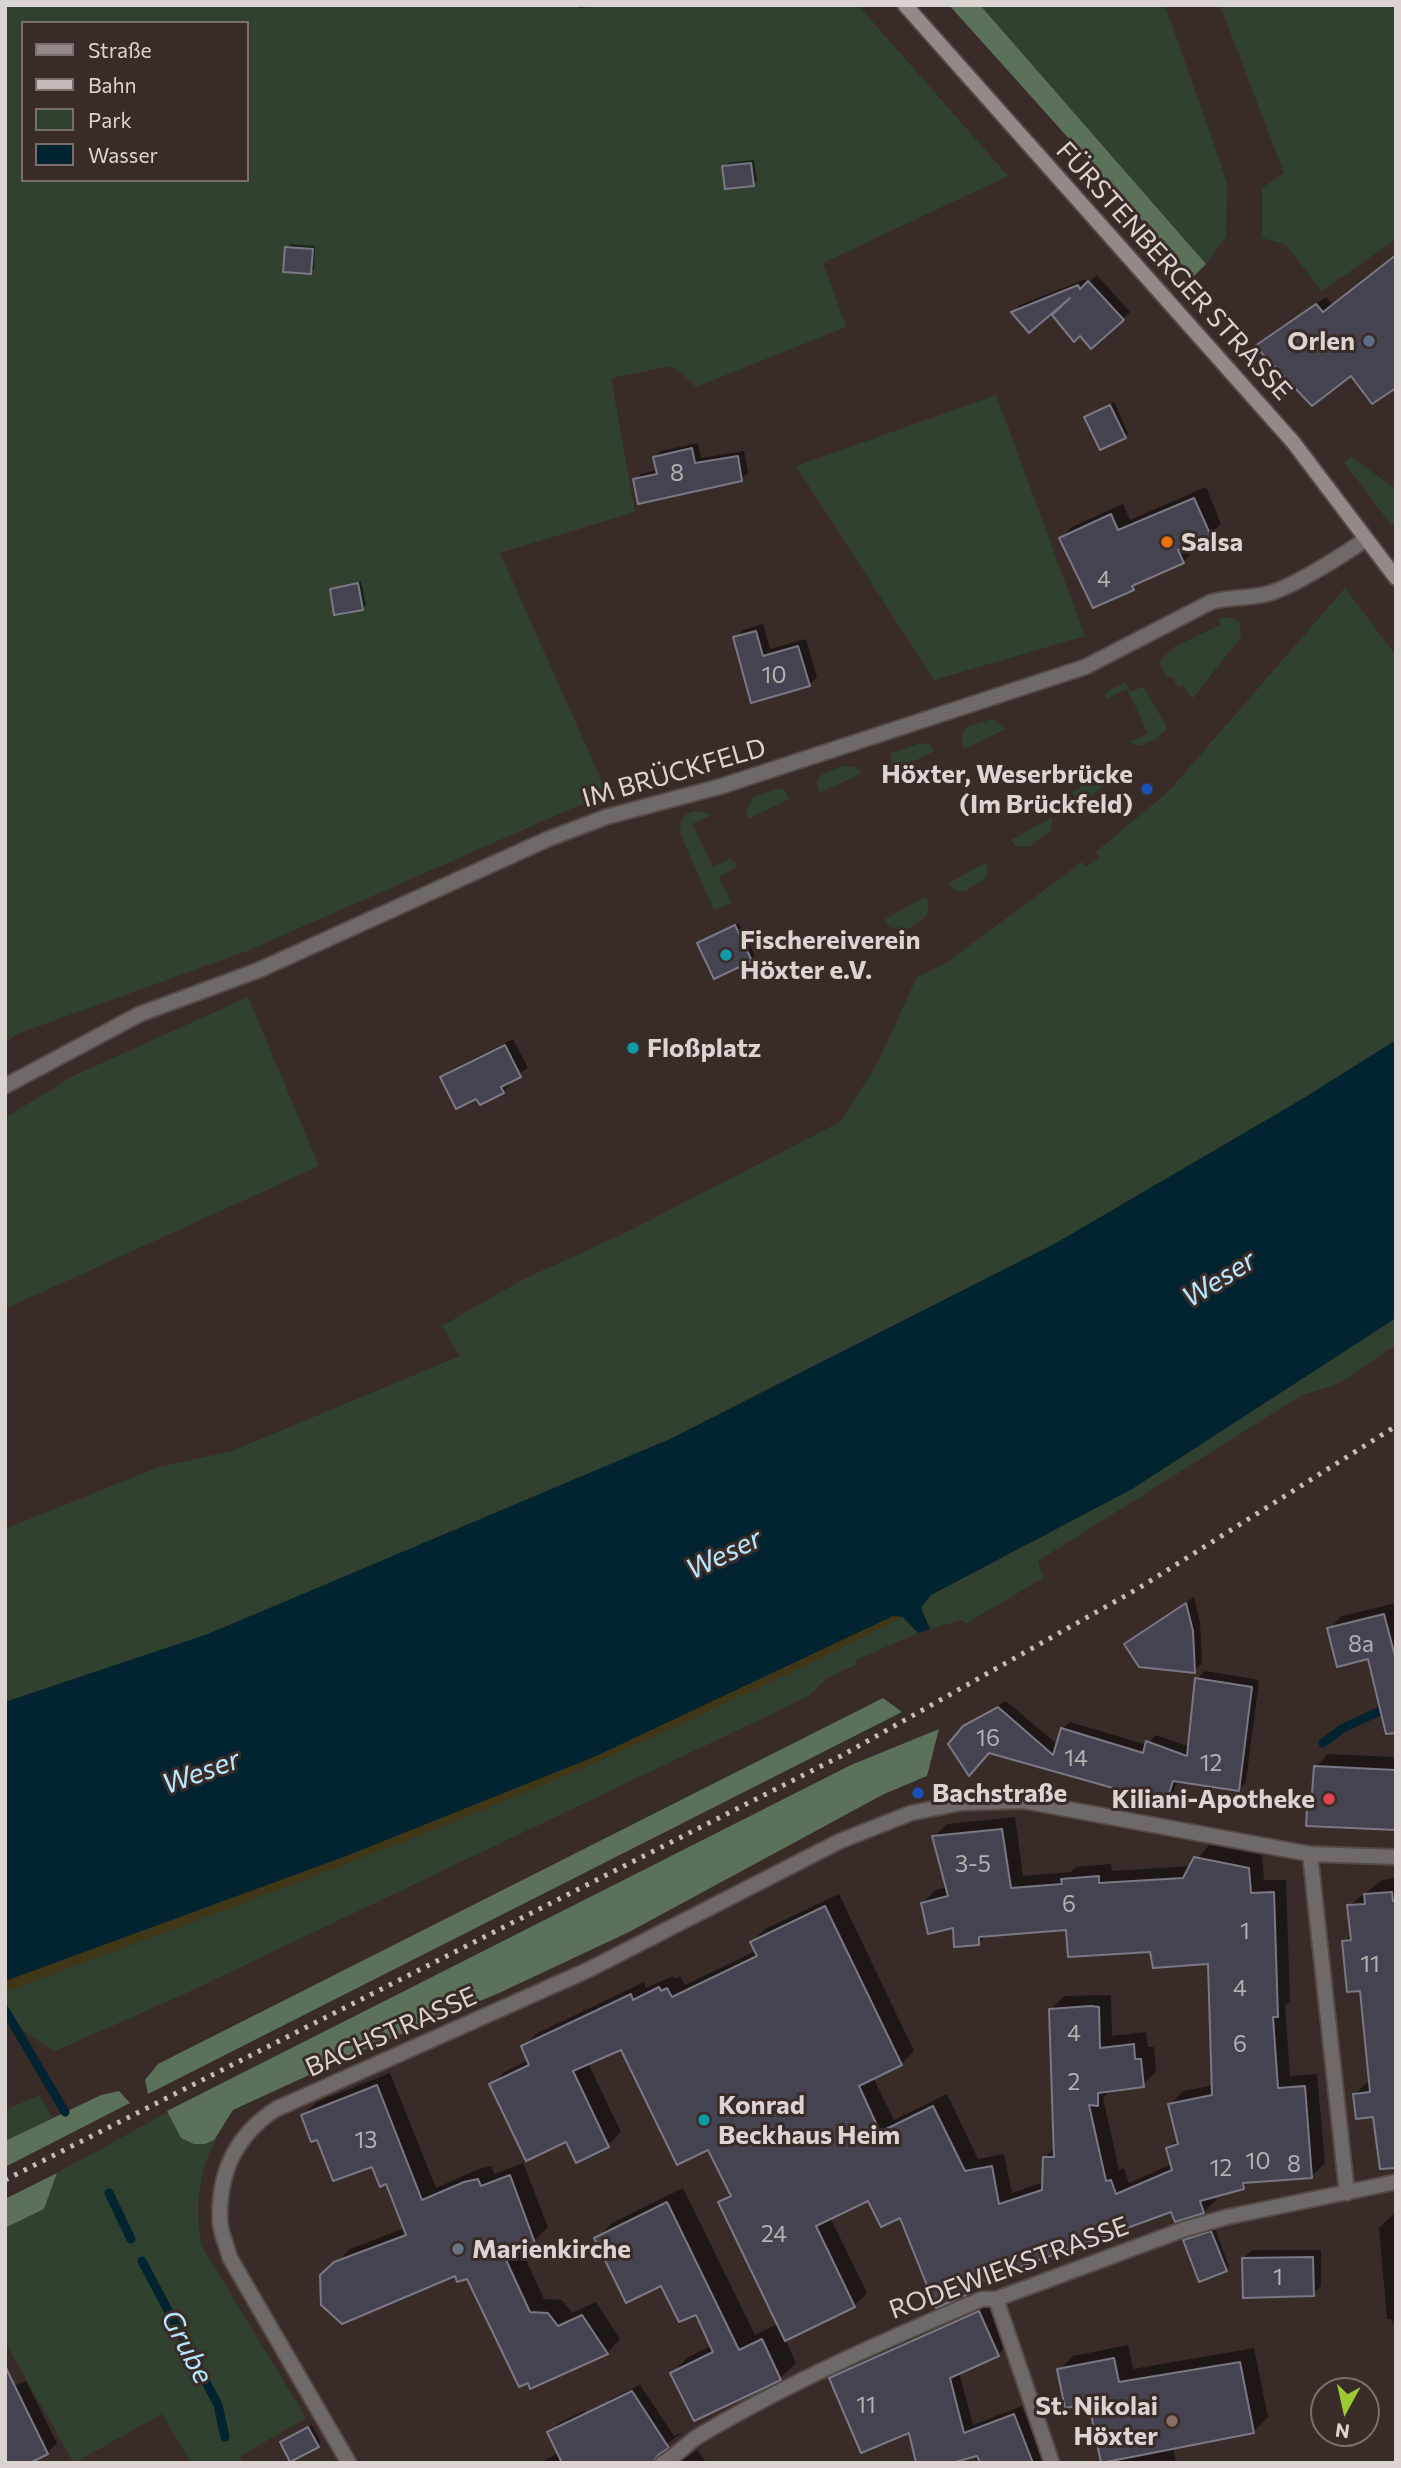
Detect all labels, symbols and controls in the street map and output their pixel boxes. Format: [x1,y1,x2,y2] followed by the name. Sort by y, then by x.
[21,21,248,182] legend
[88,37,152,62] text: Straße
[88,72,137,97] text: Bahn
[88,107,132,132] text: Park
[1050,135,1298,407] street label: FÜRSTENBERGER STRASSE
[88,142,158,167] text: Wasser
[1287,325,1355,357] place label: Orlen
[1361,333,1377,349] marker: Orlen
[670,459,684,487] house number: 8
[1181,526,1243,558] place label: Salsa
[1159,534,1175,550] marker: Salsa
[1097,565,1111,593] house number: 4
[762,661,786,689] house number: 10
[579,732,769,814] street label: IM BRÜCKFELD
[881,758,1133,820] place label: Höxter, Weserbrücke (Im Brückfeld)
[1139,781,1155,797] marker: Höxter, Weserbrücke (Im Brückfeld)
[740,924,921,986] place label: Fischereiverein Höxter e.V.
[718,947,734,963] marker: Fischereiverein Höxter e.V.
[647,1032,761,1064] place label: Floßplatz
[625,1040,641,1056] marker: Floßplatz
[1176,1243,1262,1315] water label: Weser
[681,1521,767,1587] water label: Weser
[1348,1630,1374,1658] house number: 8a
[976,1724,1000,1752] house number: 16
[158,1742,244,1802] water label: Weser
[1064,1744,1088,1772] house number: 14
[1200,1749,1222,1777] house number: 12
[932,1777,1067,1809] place label: Bachstraße
[1112,1783,1315,1815] place label: Kiliani-Apotheke
[910,1785,926,1801] marker: Bachstraße
[1321,1791,1337,1807] marker: Kiliani-Apotheke
[955,1850,991,1878] house number: 3-5
[1062,1890,1076,1918] house number: 6
[1240,1917,1250,1945] house number: 1
[1360,1950,1380,1978] house number: 11
[1233,1974,1247,2002] house number: 4
[301,1980,481,2084] street label: BACHSTRASSE
[1067,2019,1081,2047] house number: 4
[1233,2030,1247,2058] house number: 6
[1068,2068,1080,2096] house number: 2
[718,2089,900,2150] place label: Konrad Beckhaus Heim
[696,2112,712,2128] marker: Konrad Beckhaus Heim
[355,2126,377,2154] house number: 13
[1246,2147,1270,2175] house number: 10
[1287,2150,1301,2178] house number: 8
[1210,2154,1232,2182] house number: 12
[885,2210,1133,2326] street label: RODEWIEKSTRASSE
[761,2220,787,2248] house number: 24
[472,2233,631,2265] place label: Marienkirche
[450,2241,466,2257] marker: Marienkirche
[1273,2263,1283,2291] house number: 1
[154,2304,220,2390] water label: Grube
[1310,2377,1380,2447] north arrow
[1035,2390,1158,2452] place label: St. Nikolai Höxter
[856,2391,876,2419] house number: 11
[1164,2413,1180,2429] marker: St. Nikolai Höxter
[1334,2419,1351,2444] text: N

